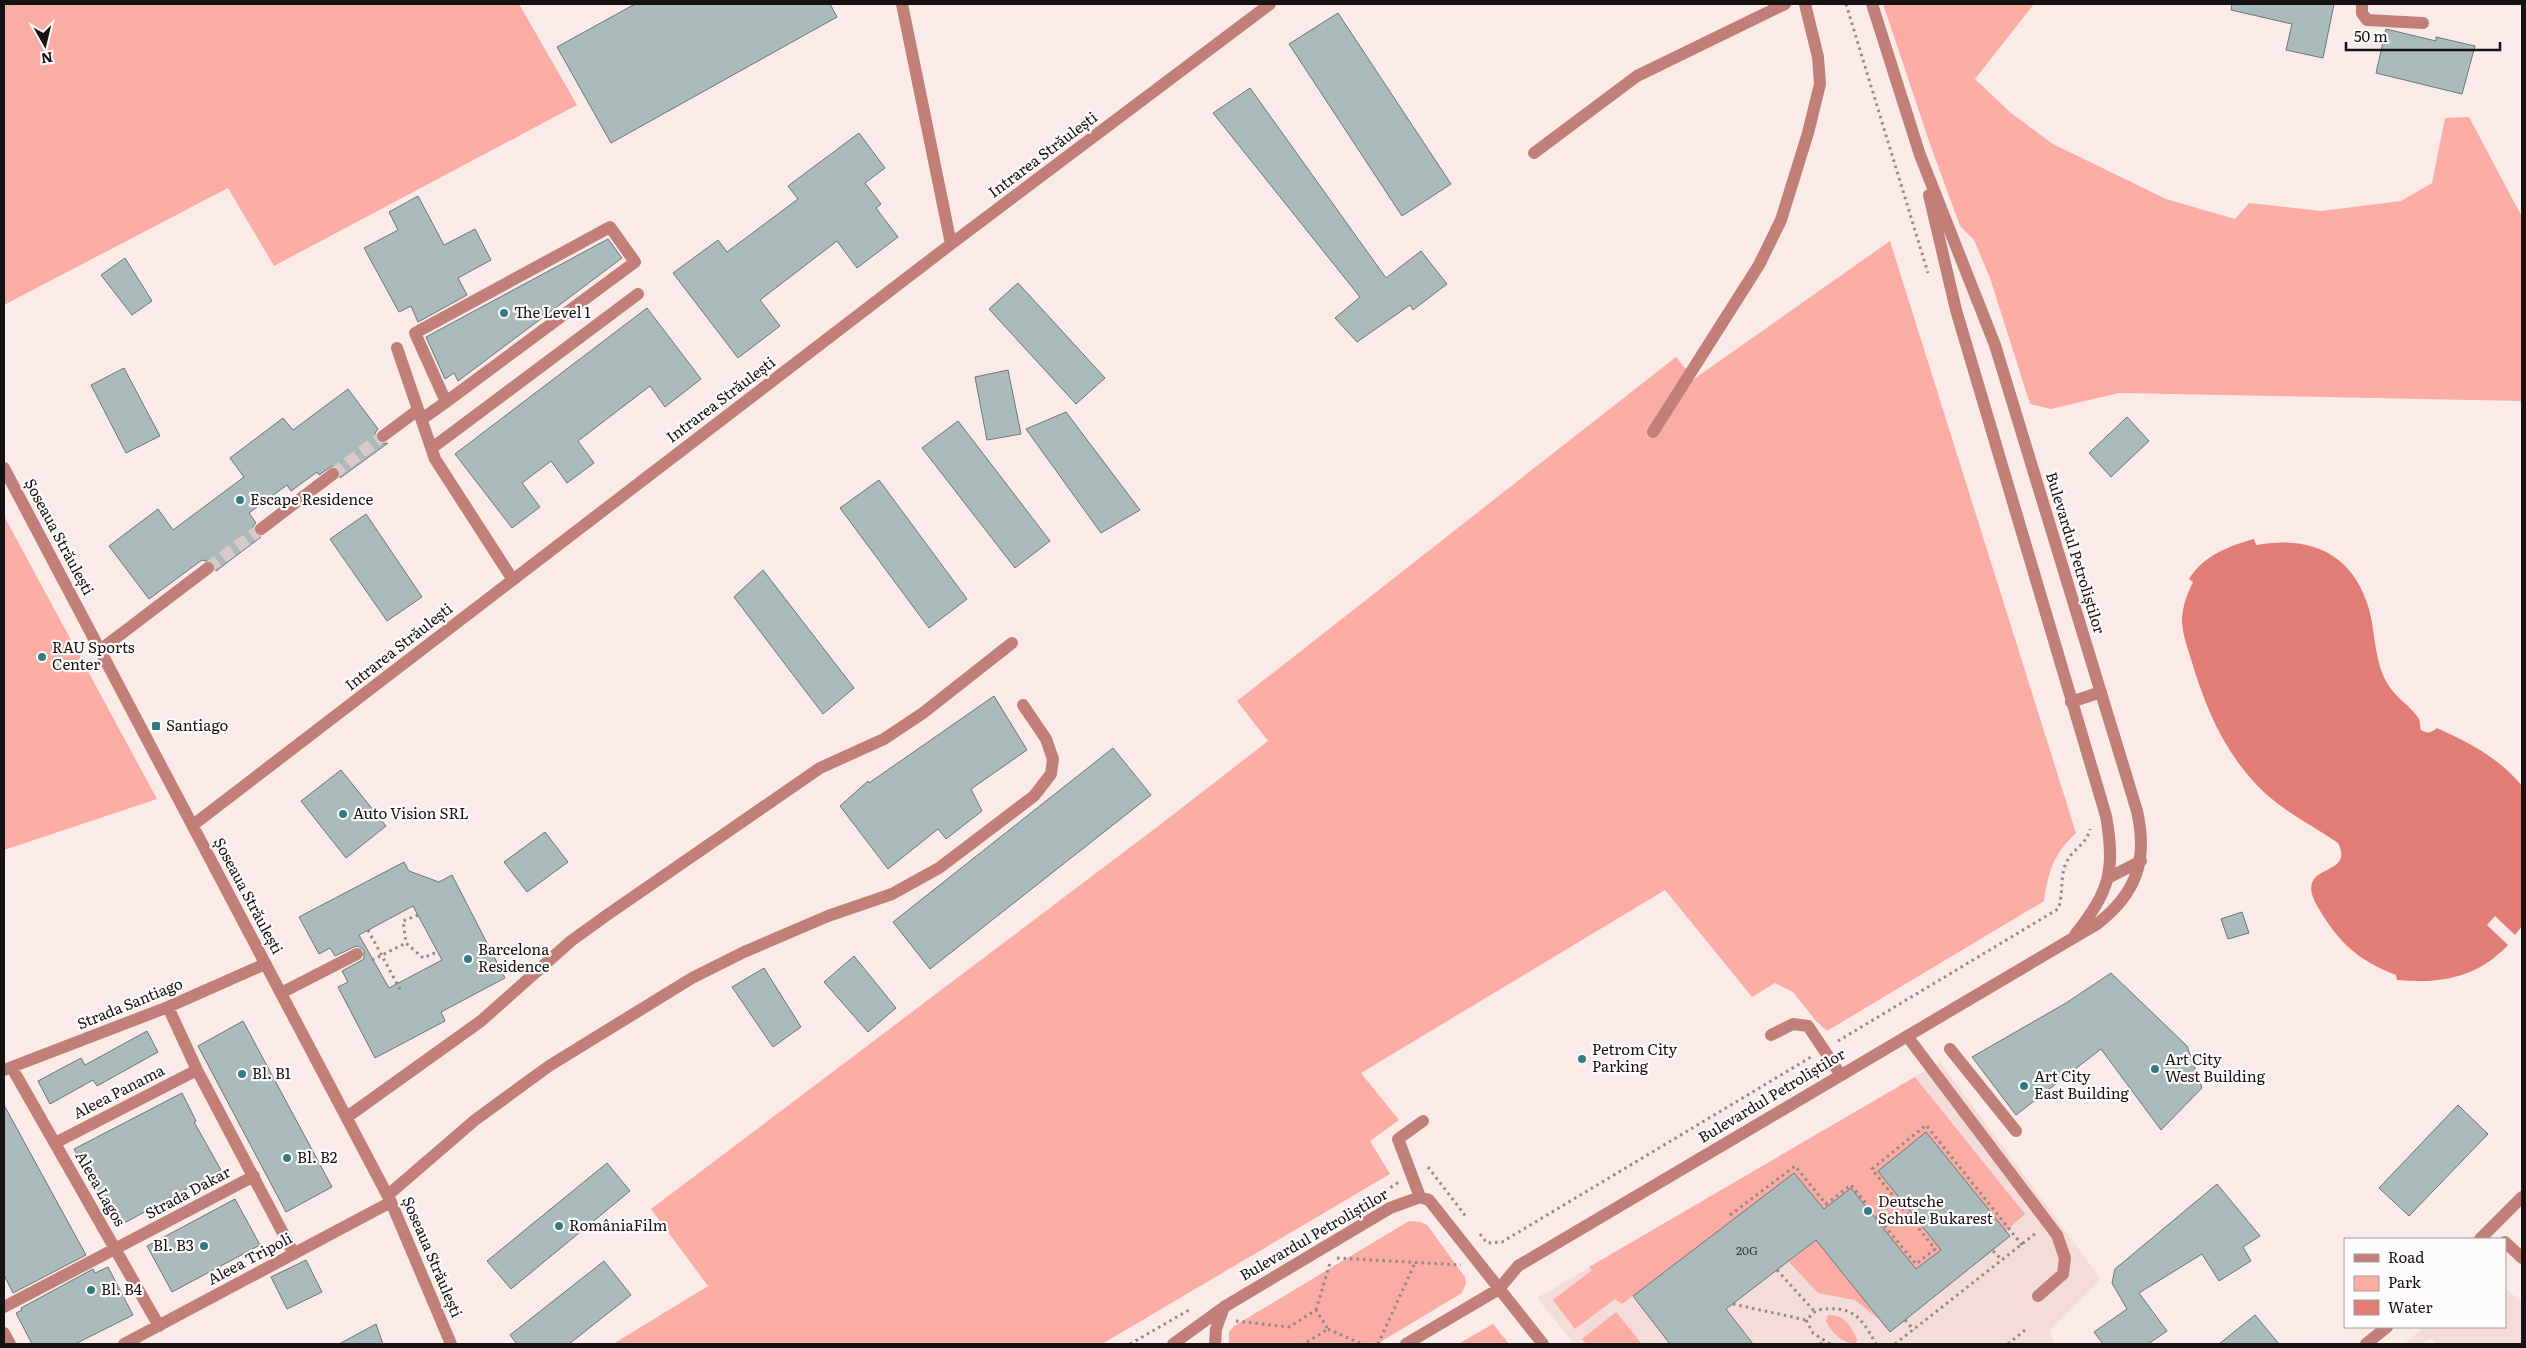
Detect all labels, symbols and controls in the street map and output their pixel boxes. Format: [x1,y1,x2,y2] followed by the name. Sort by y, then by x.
[20,20,70,70] north arrow
[2346,20,2500,52] scale bar
[2354,24,2388,47] text: 50 m
[39,48,54,70] text: N
[983,105,1101,202] street label: Intrarea Străulești
[514,300,591,323] place label: The Level 1
[498,307,510,319] marker: The Level 1
[661,350,779,447] street label: Intrarea Străulești
[2041,469,2112,636] street label: Bulevardul Petroliștilor
[20,474,101,599] street label: Șoseaua Străulești
[250,487,373,510] place label: Escape Residence
[234,494,246,506] marker: Escape Residence
[339,596,457,695] street label: Intrarea Străulești
[52,635,135,675] place label: RAU Sports Center
[36,651,48,663] marker: RAU Sports Center
[166,713,228,736] place label: Santiago
[150,720,162,732] marker: Santiago
[353,801,469,824] place label: Auto Vision SRL
[337,808,349,820] marker: Auto Vision SRL
[209,833,290,958] street label: Șoseaua Străulești
[478,937,550,977] place label: Barcelona Residence
[462,953,474,965] marker: Barcelona Residence
[73,971,186,1034] street label: Strada Santiago
[1592,1037,1678,1077] place label: Petrom City Parking
[1693,1042,1849,1148] street label: Bulevardul Petroliștilor
[2165,1047,2266,1087] place label: Art City West Building
[1576,1053,1588,1065] marker: Petrom City Parking
[69,1057,169,1124] street label: Aleea Panama
[252,1061,291,1084] place label: Bl. B1
[2149,1063,2161,1075] marker: Art City West Building
[2034,1064,2130,1104] place label: Art City East Building
[236,1068,248,1080] marker: Bl. B1
[2018,1080,2030,1092] marker: Art City East Building
[297,1145,338,1168] place label: Bl. B2
[70,1146,132,1230] street label: Aleea Lagos
[281,1152,293,1164] marker: Bl. B2
[141,1160,234,1224] street label: Strada Dakar
[1235,1182,1392,1286] street label: Bulevardul Petroliștilor
[1878,1189,1993,1229] place label: Deutsche Schule Bukarest
[398,1192,469,1320] street label: Șoseaua Străulești
[1862,1205,1874,1217] marker: Deutsche Schule Bukarest
[569,1213,668,1236] place label: RomâniaFilm
[553,1220,565,1232] marker: RomâniaFilm
[203,1226,296,1290] street label: Aleea Tripoli
[153,1233,194,1256] place label: Bl. B3
[2344,1238,2506,1328] legend
[198,1240,210,1252] marker: Bl. B3
[1736,1241,1758,1259] house number: 20G
[2388,1245,2424,1268] text: Road
[2388,1270,2422,1293] text: Park
[101,1277,142,1300] place label: Bl. B4
[85,1284,97,1296] marker: Bl. B4
[2388,1295,2433,1318] text: Water

